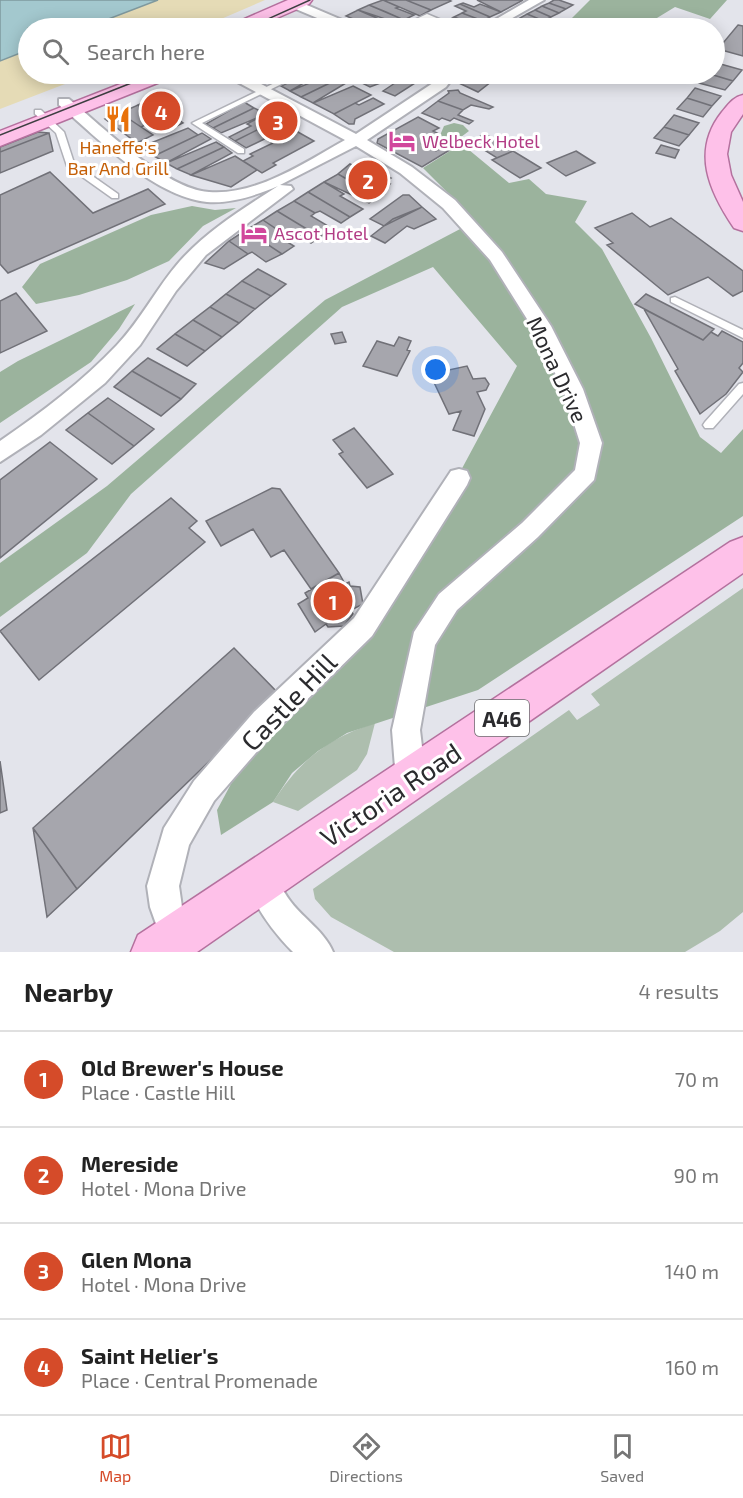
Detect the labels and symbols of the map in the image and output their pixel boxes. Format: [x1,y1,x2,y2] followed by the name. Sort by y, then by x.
[142,88,180,134] pin: 4
[258,98,298,144] pin: 3
[103,104,133,134] restaurant icon: Haneffe's Bar And Grill
[387,126,417,156] hotel icon: Welbeck Hotel
[422,130,540,152] place label: Welbeck Hotel
[67,136,169,179] place label: Haneffe's Bar And Grill
[348,158,388,202] pin: 2
[239,218,269,248] hotel icon: Ascot Hotel
[274,222,369,244] place label: Ascot Hotel
[522,312,594,426] street label: Mona Drive
[421,355,450,384] your location
[314,578,352,624] pin: 1
[234,645,342,757] street label: Castle Hill
[475,700,529,736] road number: A46
[314,735,466,853] street label: Victoria Road

